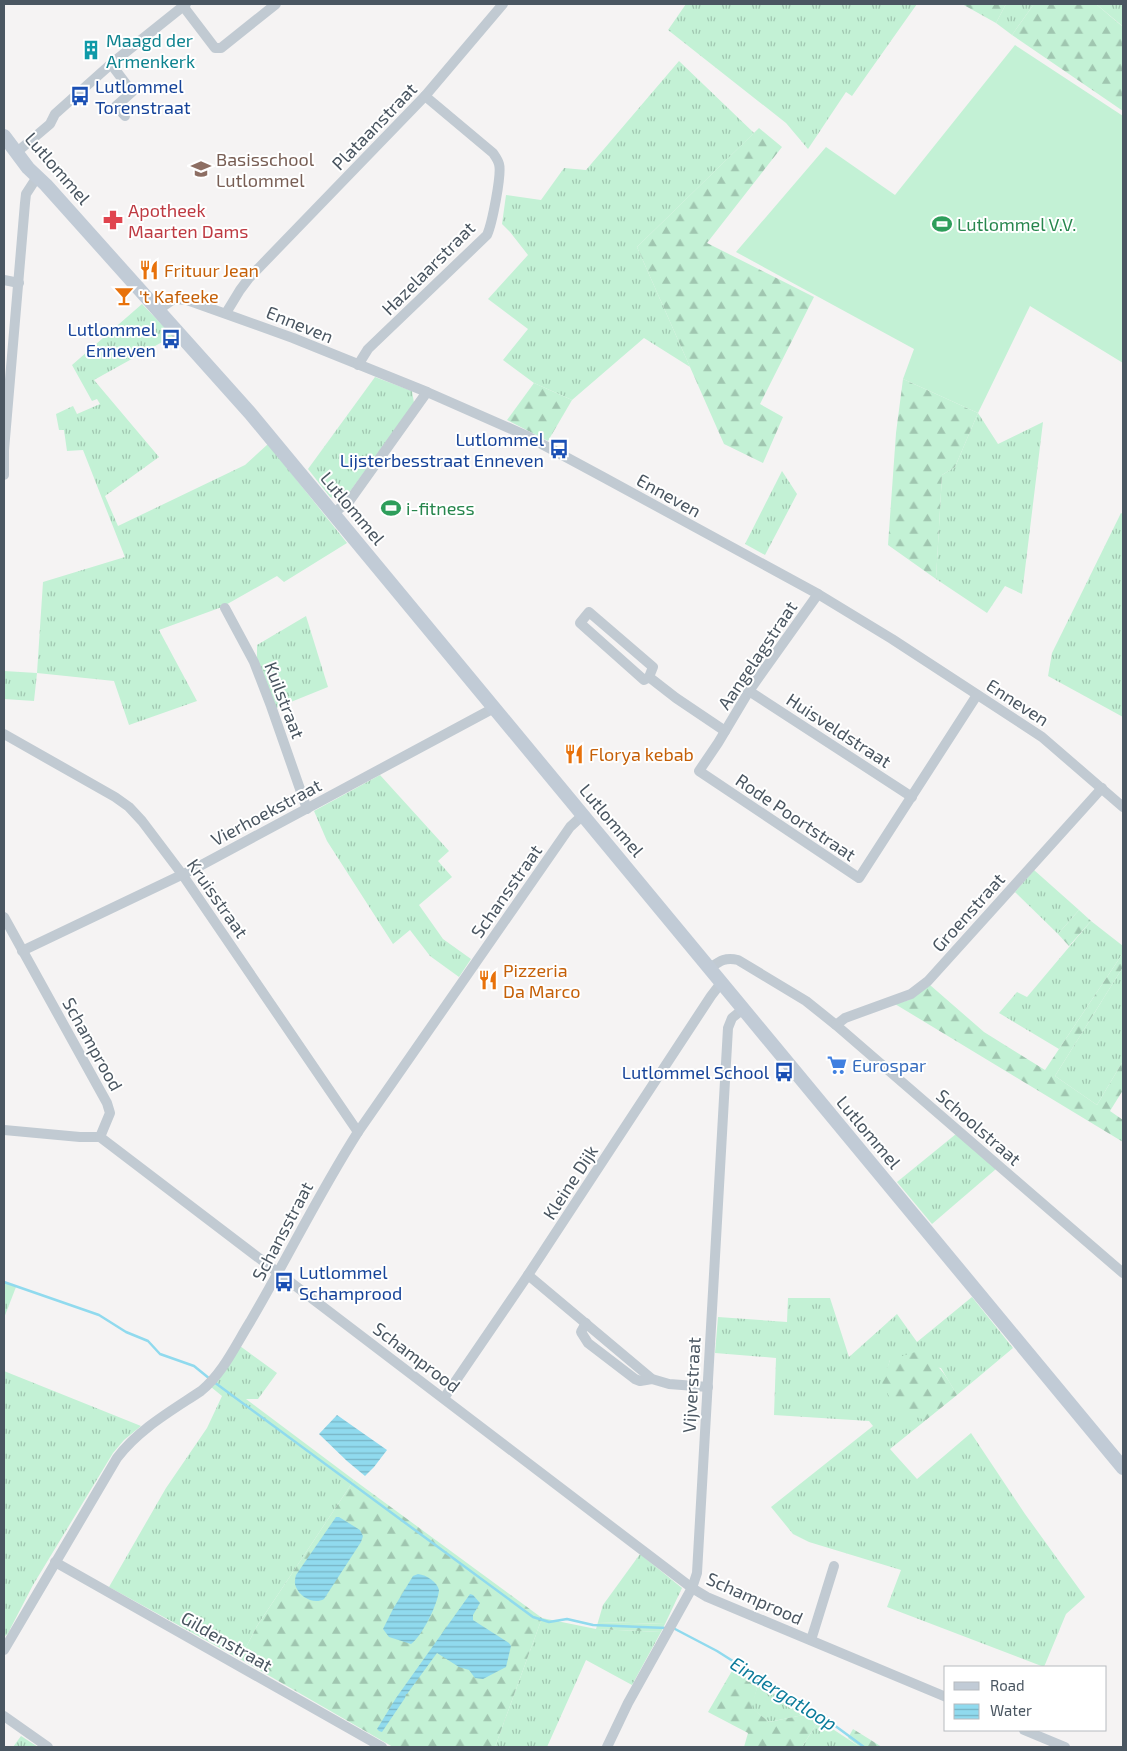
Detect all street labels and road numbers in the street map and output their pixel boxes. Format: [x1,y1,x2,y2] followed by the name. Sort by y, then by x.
[327,78,421,174] street label: Plataanstraat
[21,127,96,209] street label: Lutlommel
[377,217,479,319] street label: Hazelaarstraat
[263,301,337,347] street label: Enneven
[316,467,390,549] street label: Lutlommel
[633,468,705,522] street label: Enneven
[713,596,802,714] street label: Aangelagstraat
[260,658,310,742] street label: Kuilstraat
[983,674,1053,730] street label: Enneven
[783,688,896,772] street label: Huisveldstraat
[732,769,860,865] street label: Rode Poortstraat
[207,774,325,850] street label: Vierhoekstraat
[575,779,649,861] street label: Lutlommel
[466,840,546,942] street label: Schansstraat
[183,854,253,942] street label: Kruisstraat
[927,868,1009,956] street label: Groenstraat
[58,994,128,1094] street label: Schamprood
[932,1084,1026,1170] street label: Schoolstraat
[832,1091,906,1173] street label: Lutlommel
[538,1141,602,1223] street label: Kleine Dijk
[247,1178,317,1284] street label: Schansstraat
[369,1317,465,1397] street label: Schamprood
[678,1336,705,1434] street label: Vijverstraat
[703,1567,807,1629] street label: Schamprood
[178,1606,277,1676] street label: Gildenstraat

